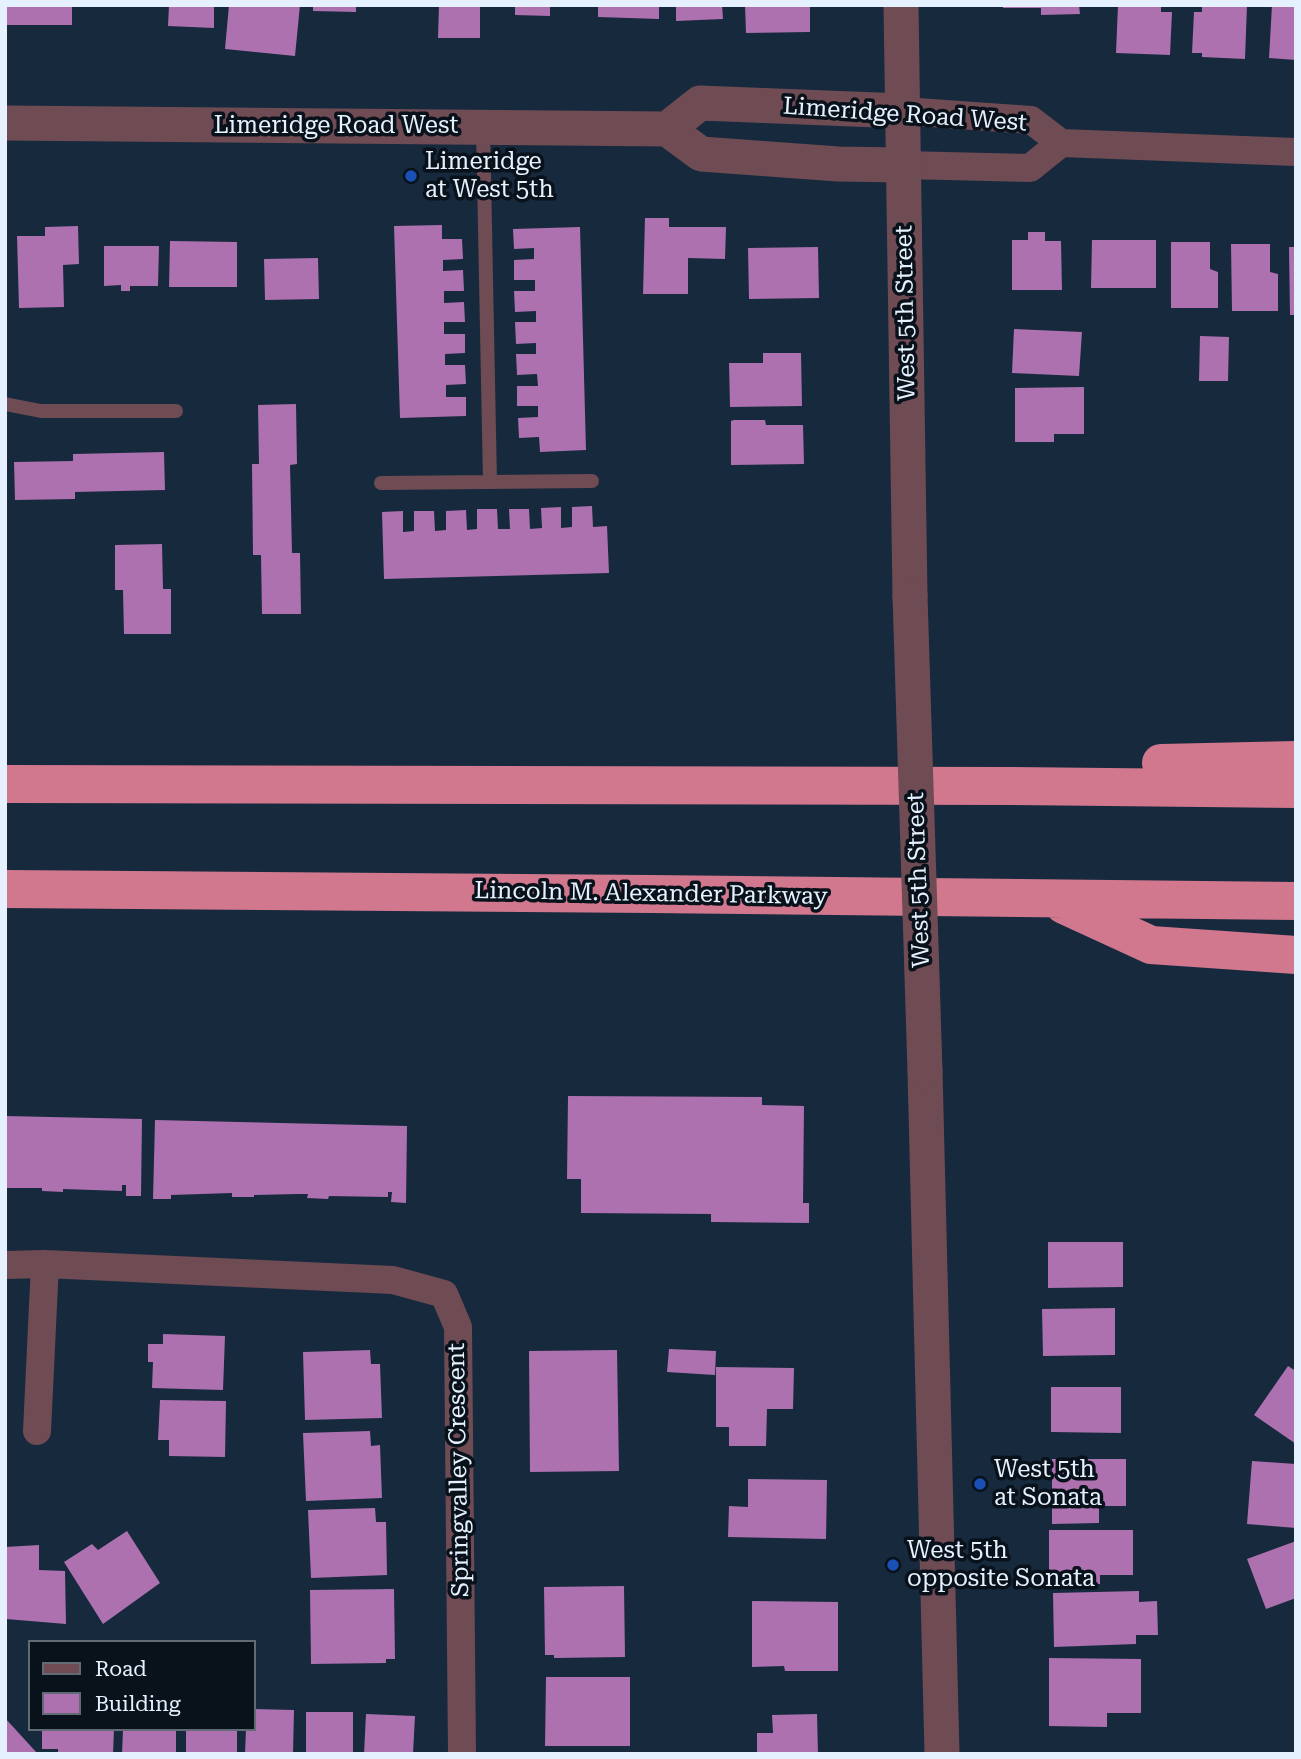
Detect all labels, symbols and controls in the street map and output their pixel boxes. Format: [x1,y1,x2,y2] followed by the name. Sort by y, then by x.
[782,92,1028,138] street label: Limeridge Road West
[214,112,458,140] street label: Limeridge Road West
[425,148,554,204] place label: Limeridge at West 5th
[403,168,419,184] marker: Limeridge at West 5th
[890,225,922,401] street label: West 5th Street
[902,792,936,968] street label: West 5th Street
[474,877,828,911] street label: Lincoln M. Alexander Parkway
[442,1343,476,1597] street label: Springvalley Crescent
[994,1456,1102,1512] place label: West 5th at Sonata
[972,1476,988,1492] marker: West 5th at Sonata
[907,1537,1095,1593] place label: West 5th opposite Sonata
[885,1557,901,1573] marker: West 5th opposite Sonata
[28,1640,256,1731] legend
[95,1657,147,1681] text: Road
[95,1692,181,1716] text: Building

